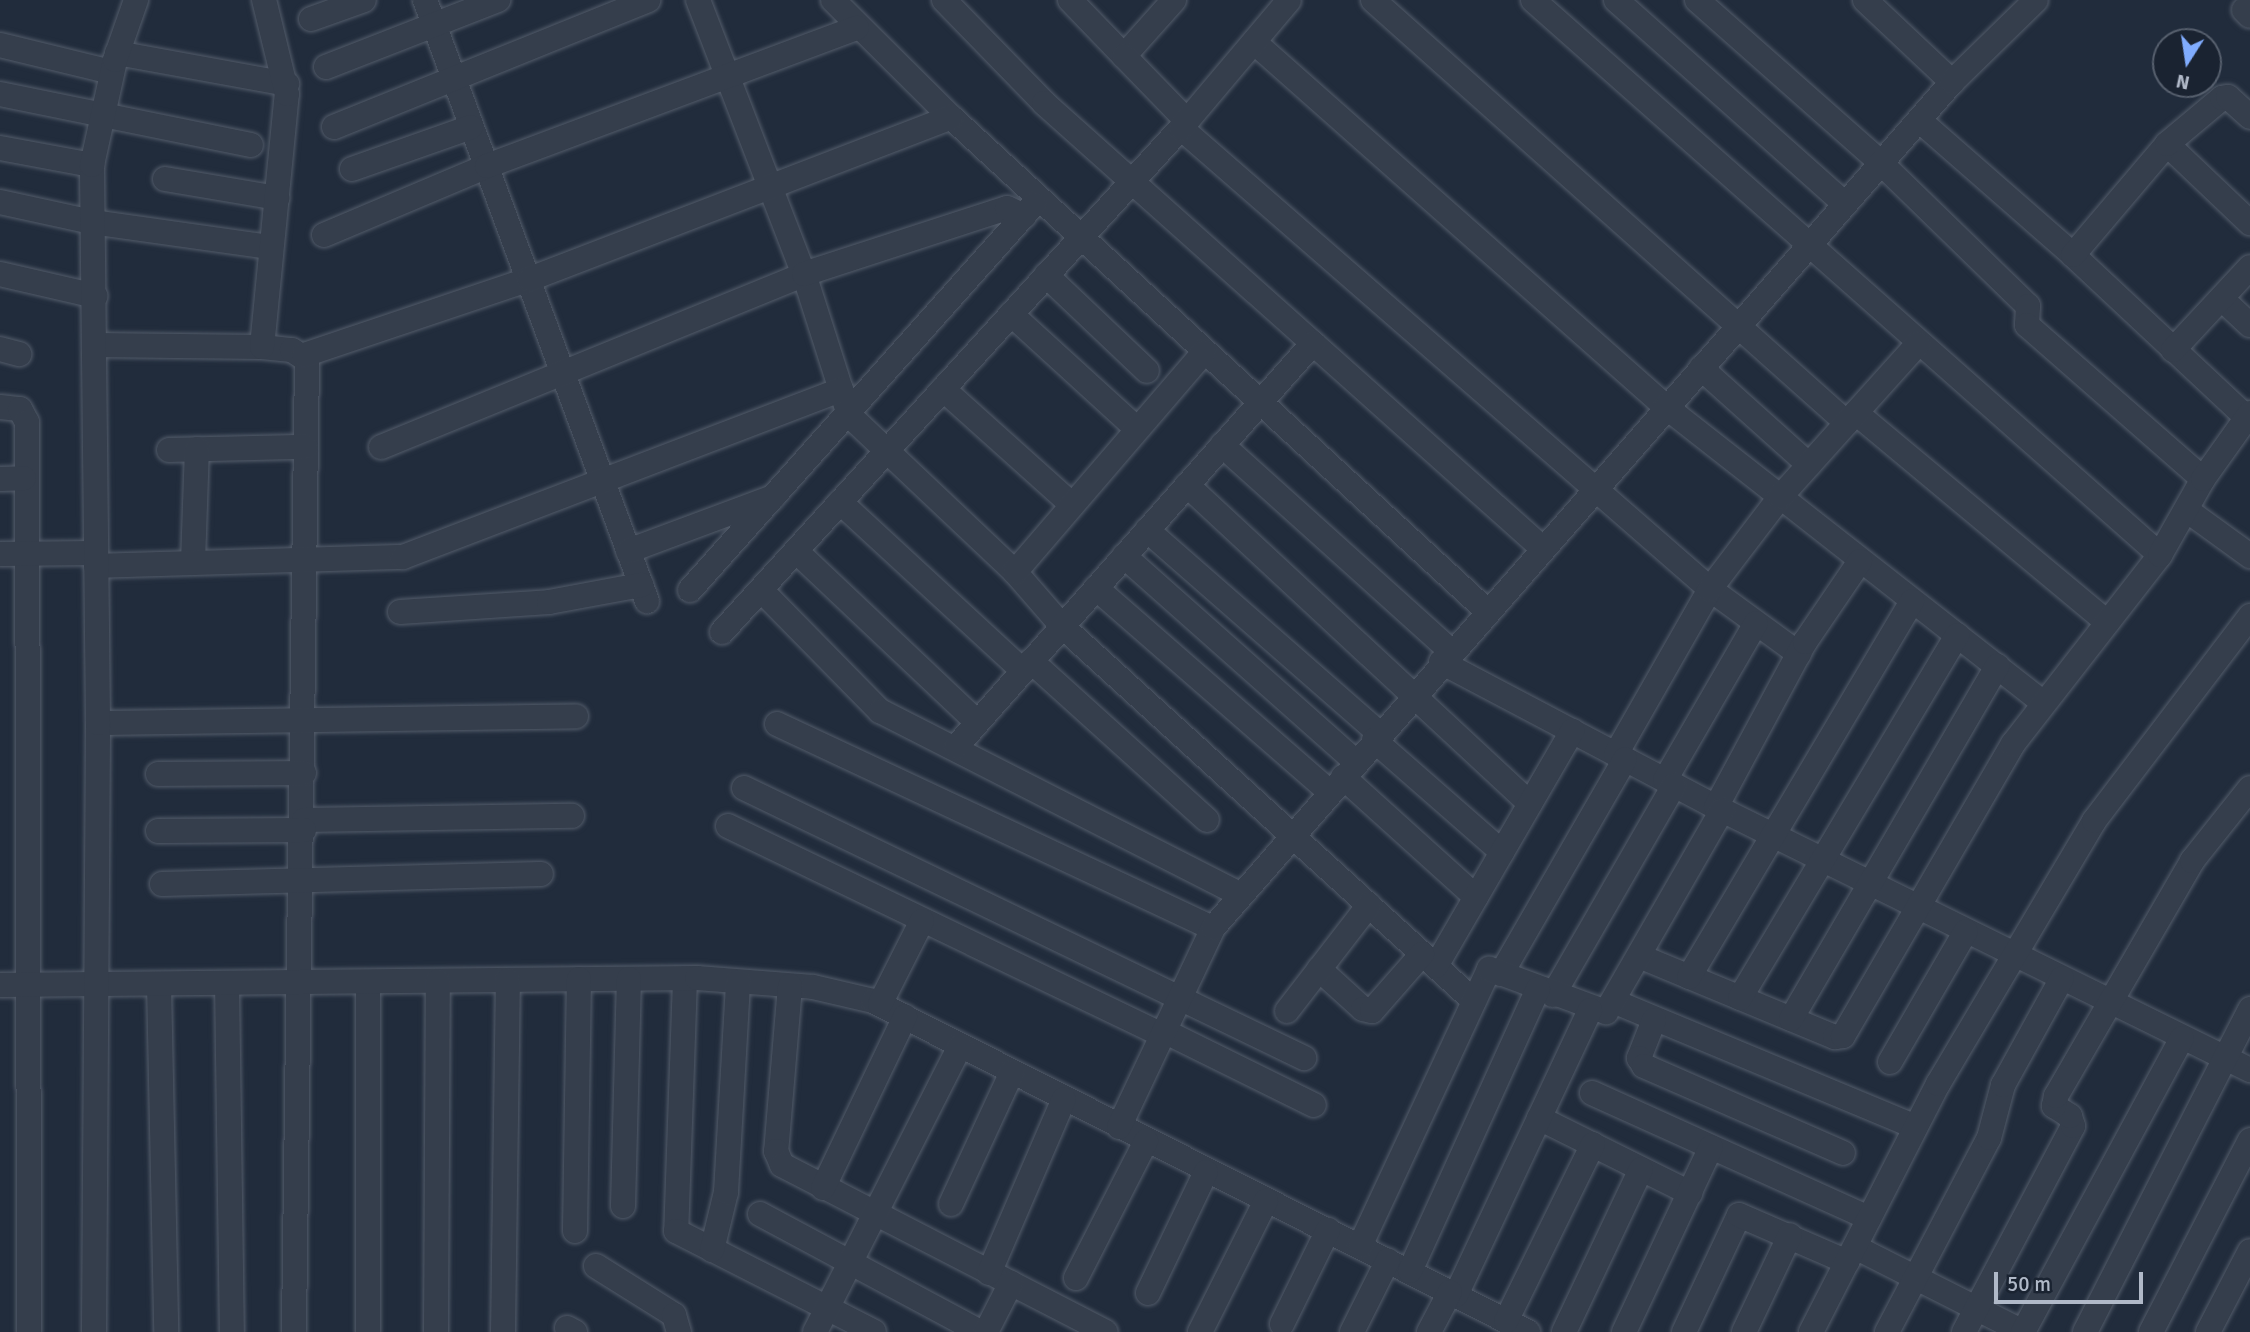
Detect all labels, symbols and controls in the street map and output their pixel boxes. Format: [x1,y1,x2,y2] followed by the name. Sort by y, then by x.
[2152,28,2222,98] north arrow
[2174,68,2192,95] text: N
[1998,1258,2147,1302] scale bar
[2007,1271,2051,1297] text: 50 m

